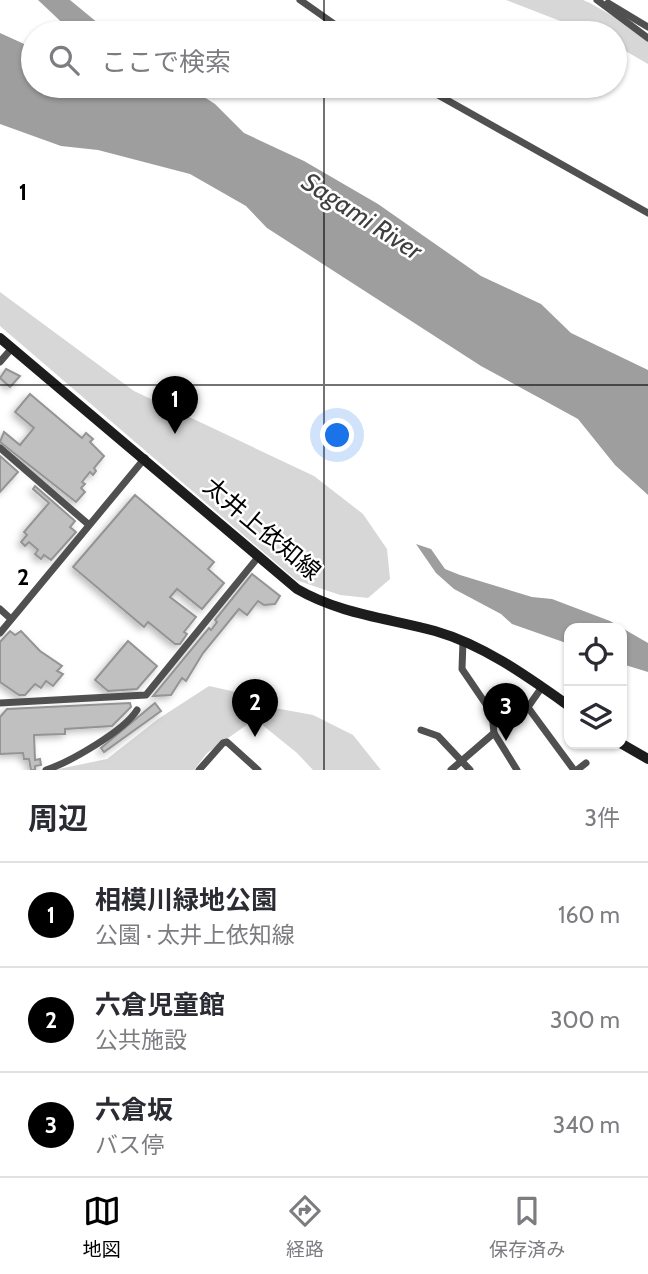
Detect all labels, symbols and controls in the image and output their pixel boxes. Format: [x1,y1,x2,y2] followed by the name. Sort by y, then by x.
[21,21,627,98] search box
[45,41,83,79] icon: search
[101,46,231,78] text: ここで検索
[296,165,429,267] water label: Sagami River
[19,178,27,206] text: 1
[152,376,198,434] pin: 1
[320,418,354,452] your location
[198,471,327,586] street label: 太井上依知線
[17,563,29,591] text: 2
[564,623,627,749] map controls
[564,623,627,686] button: locate
[232,679,278,737] pin: 2
[483,683,529,741] pin: 3
[564,686,627,749] button: layers
[28,800,88,837] text: 周辺
[585,804,620,832] text: 3件
[95,884,277,916] text: 相模川緑地公園
[47,901,55,929] text: 1
[558,901,620,929] text: 160 m
[95,921,295,949] text: 公園 · 太井上依知線
[95,989,225,1021] text: 六倉児童館
[45,1006,57,1034] text: 2
[550,1006,620,1034] text: 300 m
[95,1026,187,1054] text: 公共施設
[95,1094,173,1126] text: 六倉坂
[45,1111,57,1139] text: 3
[553,1111,620,1139] text: 340 m
[95,1131,164,1159] text: バス停
[83,1192,121,1261] tab: 地図
[286,1192,324,1261] tab: 経路
[489,1192,565,1261] tab: 保存済み

